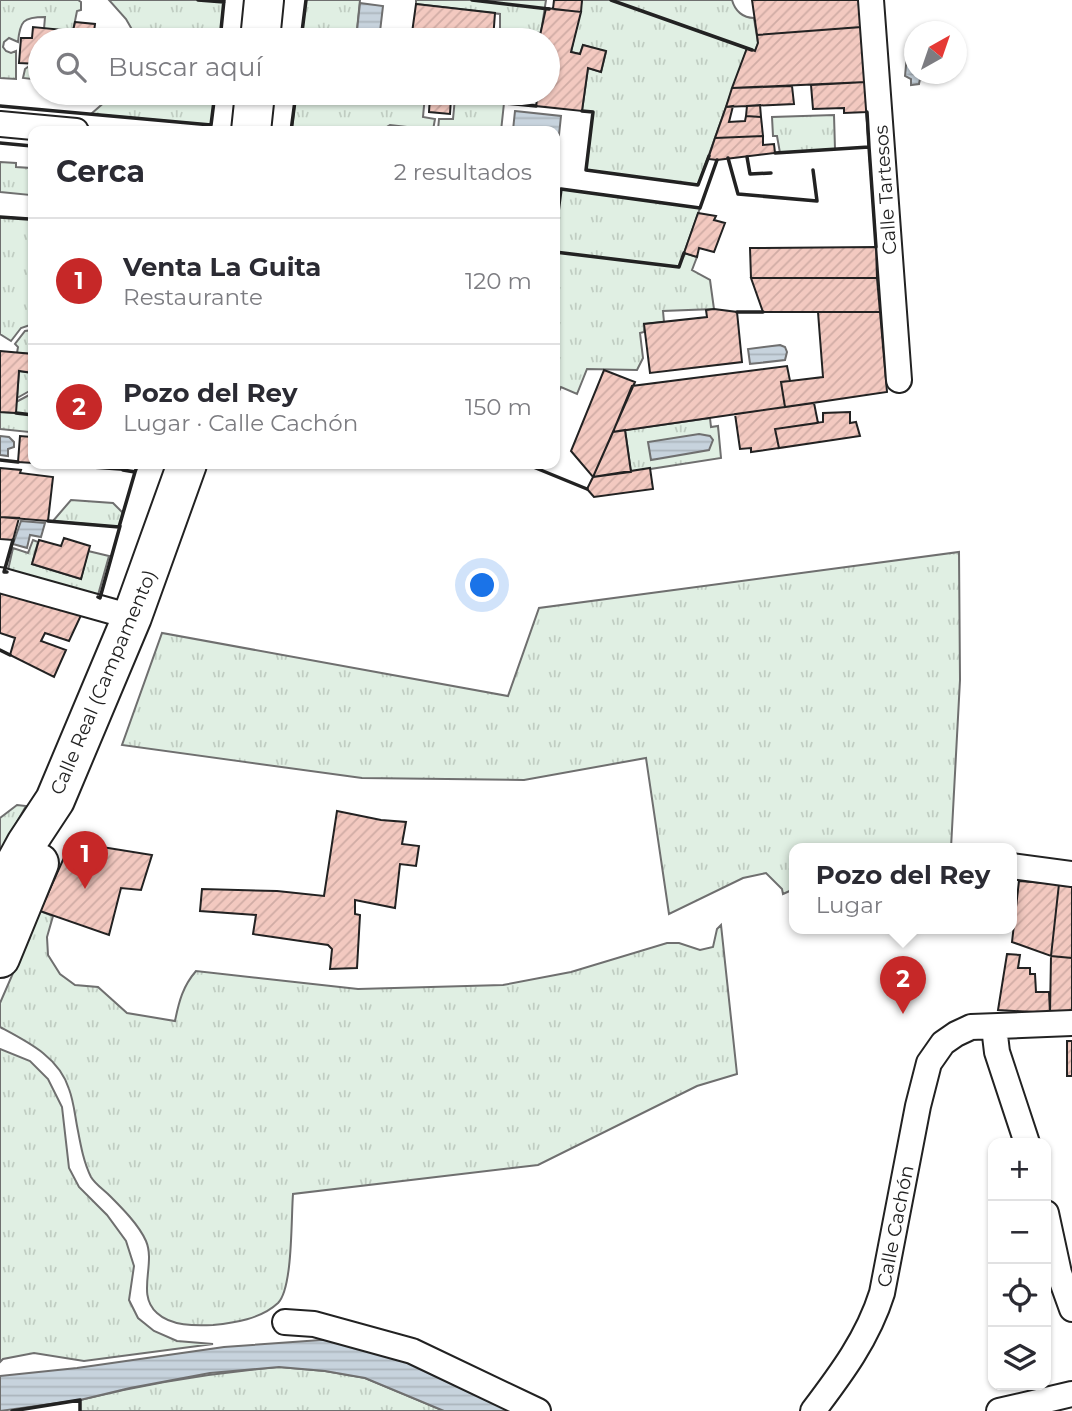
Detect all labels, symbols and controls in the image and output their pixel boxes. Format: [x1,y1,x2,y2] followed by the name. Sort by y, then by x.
[904,21,967,84] north arrow
[28,28,560,105] search box
[52,48,90,86] icon: search
[108,51,262,83] text: Buscar aquí
[869,124,902,256] street label: Calle Tartesos
[56,153,145,190] text: Cerca
[394,158,532,186] text: 2 resultados
[123,251,321,283] text: Venta La Guita
[74,267,84,295] text: 1
[465,267,532,295] text: 120 m
[123,283,263,311] text: Restaurante
[123,377,298,409] text: Pozo del Rey
[72,393,86,421] text: 2
[465,393,532,421] text: 150 m
[123,409,358,437] text: Lugar · Calle Cachón
[46,566,161,798] street label: Calle Real (Campamento)
[465,568,499,602] your location
[62,831,108,889] pin: 1
[789,843,1017,934] popup
[816,859,990,891] text: Pozo del Rey
[816,891,883,919] text: Lugar
[880,956,926,1014] pin: 2
[988,1138,1051,1390] map controls
[988,1138,1051,1201] button: +
[872,1163,919,1289] street label: Calle Cachón
[988,1201,1051,1264] button: −
[988,1264,1051,1327] button: locate
[988,1327,1051,1390] button: layers

